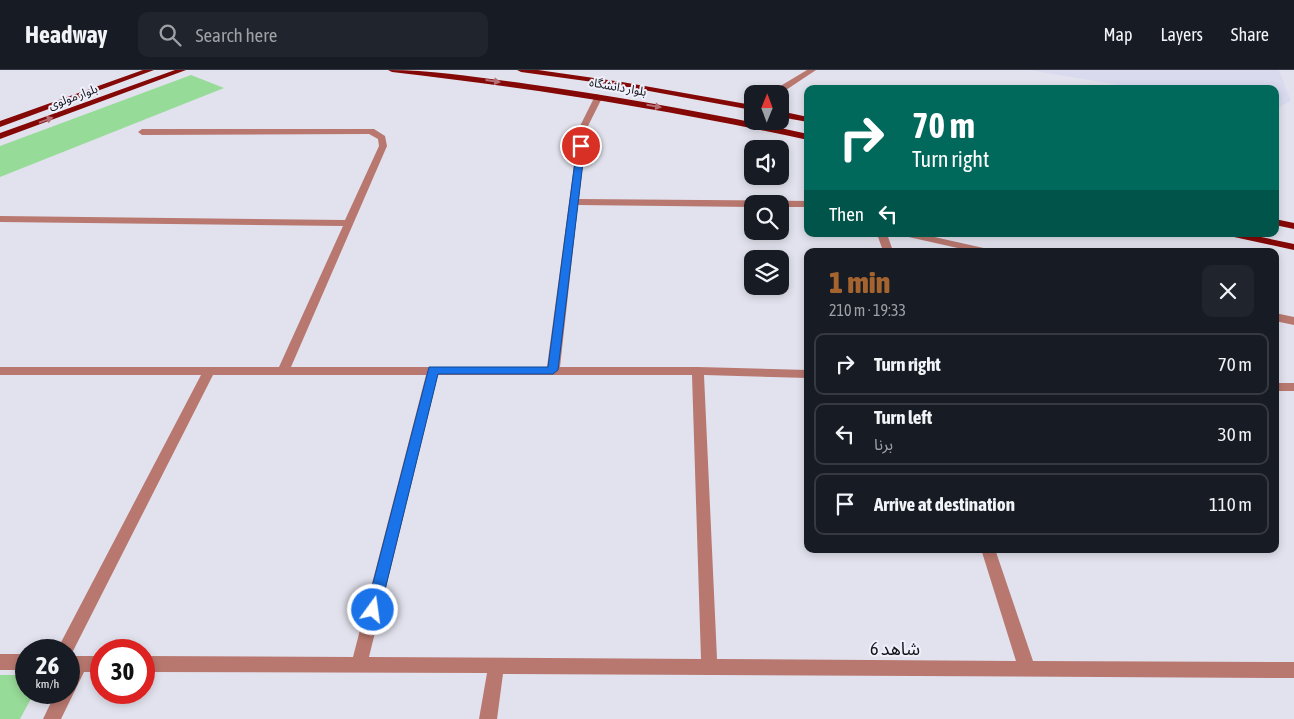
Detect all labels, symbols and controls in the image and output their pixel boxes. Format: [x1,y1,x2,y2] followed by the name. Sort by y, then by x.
[138,12,488,57] search box
[25,21,108,48] text: Headway
[156,21,184,49] icon: search
[196,24,277,46] text: Search here
[1103,24,1132,45] text: Map
[1160,24,1203,45] text: Layers
[1231,24,1269,45] text: Share
[588,75,648,99] street label: بلوار دانشگاه
[485,78,501,86] one-way arrow
[47,82,99,112] street label: بلوار مولوی
[744,85,789,130] north arrow
[744,85,789,295] map controls
[646,103,662,111] one-way arrow
[829,105,894,170] icon: right
[912,105,975,145] text: 70 m
[39,116,54,124] one-way arrow
[560,125,602,167] pin
[567,132,595,160] icon: arrive
[744,140,789,185] button: sound
[912,146,989,172] text: Turn right
[744,195,789,240] button: search
[874,200,902,228] icon: left
[829,203,864,225] text: Then
[744,250,789,295] button: layers
[829,265,890,299] text: 1 min
[1202,265,1254,317] button: close
[829,301,906,319] text: 210 m · 19:33
[831,350,859,378] icon: right
[874,353,941,375] text: Turn right
[1218,353,1252,375] text: 70 m
[874,406,932,428] text: Turn left
[831,420,859,448] icon: left
[1218,423,1252,445] text: 30 m
[874,435,893,453] text: برنا
[831,490,859,518] icon: arrive
[874,493,1015,515] text: Arrive at destination
[1209,493,1252,515] text: 110 m
[346,583,398,635] position arrow
[870,638,920,659] street label: شاهد 6
[90,639,155,704] speed limit sign: 30
[36,651,59,679] text: 26
[36,677,59,691] text: km/h

